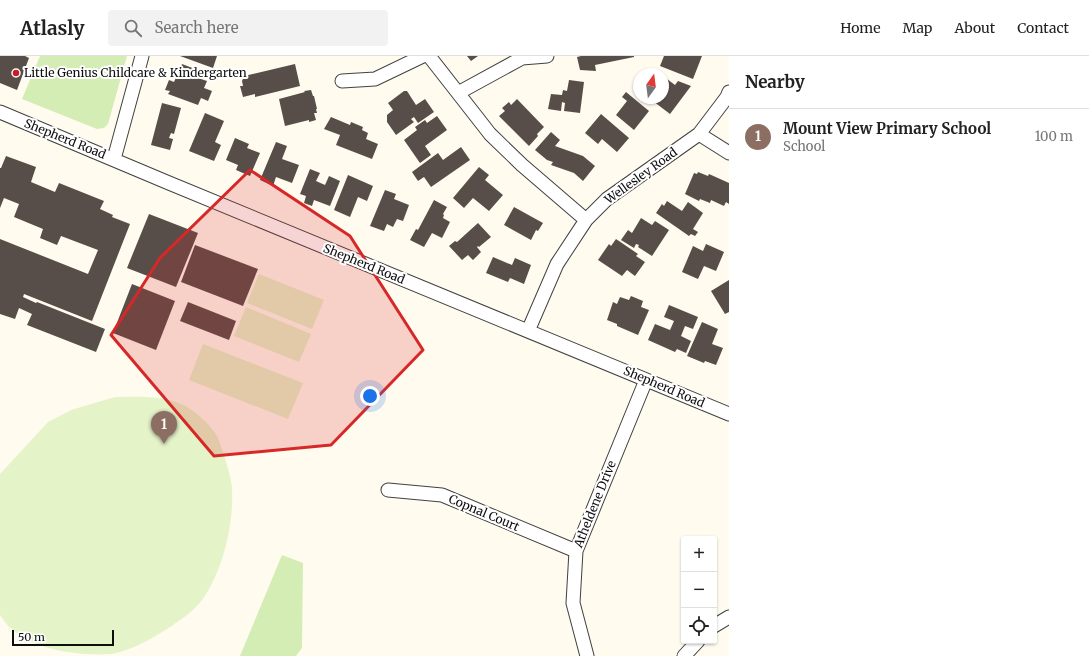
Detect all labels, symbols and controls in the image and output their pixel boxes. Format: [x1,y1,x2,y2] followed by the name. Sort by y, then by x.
[108,10,388,46] search box
[20,16,84,40] text: Atlasly
[122,17,144,39] icon: search
[154,18,239,37] text: Search here
[840,19,881,37] text: Home
[903,19,932,37] text: Map
[954,19,995,37] text: About
[1017,19,1069,37] text: Contact
[24,65,247,80] place label: Little Genius Childcare & Kindergarten
[11,68,21,78] marker: Little Genius Childcare & Kindergarten
[633,68,669,104] north arrow
[745,71,805,93] text: Nearby
[22,115,108,162] street label: Shepherd Road
[783,119,991,138] text: Mount View Primary School
[755,128,761,145] text: 1
[1035,128,1073,145] text: 100 m
[783,138,825,155] text: School
[601,144,680,208] street label: Wellesley Road
[321,240,407,287] street label: Shepherd Road
[621,363,707,410] street label: Shepherd Road
[360,386,380,406] your location
[151,411,177,444] pin: 1
[570,458,619,550] street label: Atheldene Drive
[447,491,522,534] street label: Copnal Court
[681,536,717,644] map controls
[681,536,717,572] button: +
[681,572,717,608] button: −
[681,608,717,644] button: locate
[12,628,114,647] scale bar
[18,630,45,644] text: 50 m

